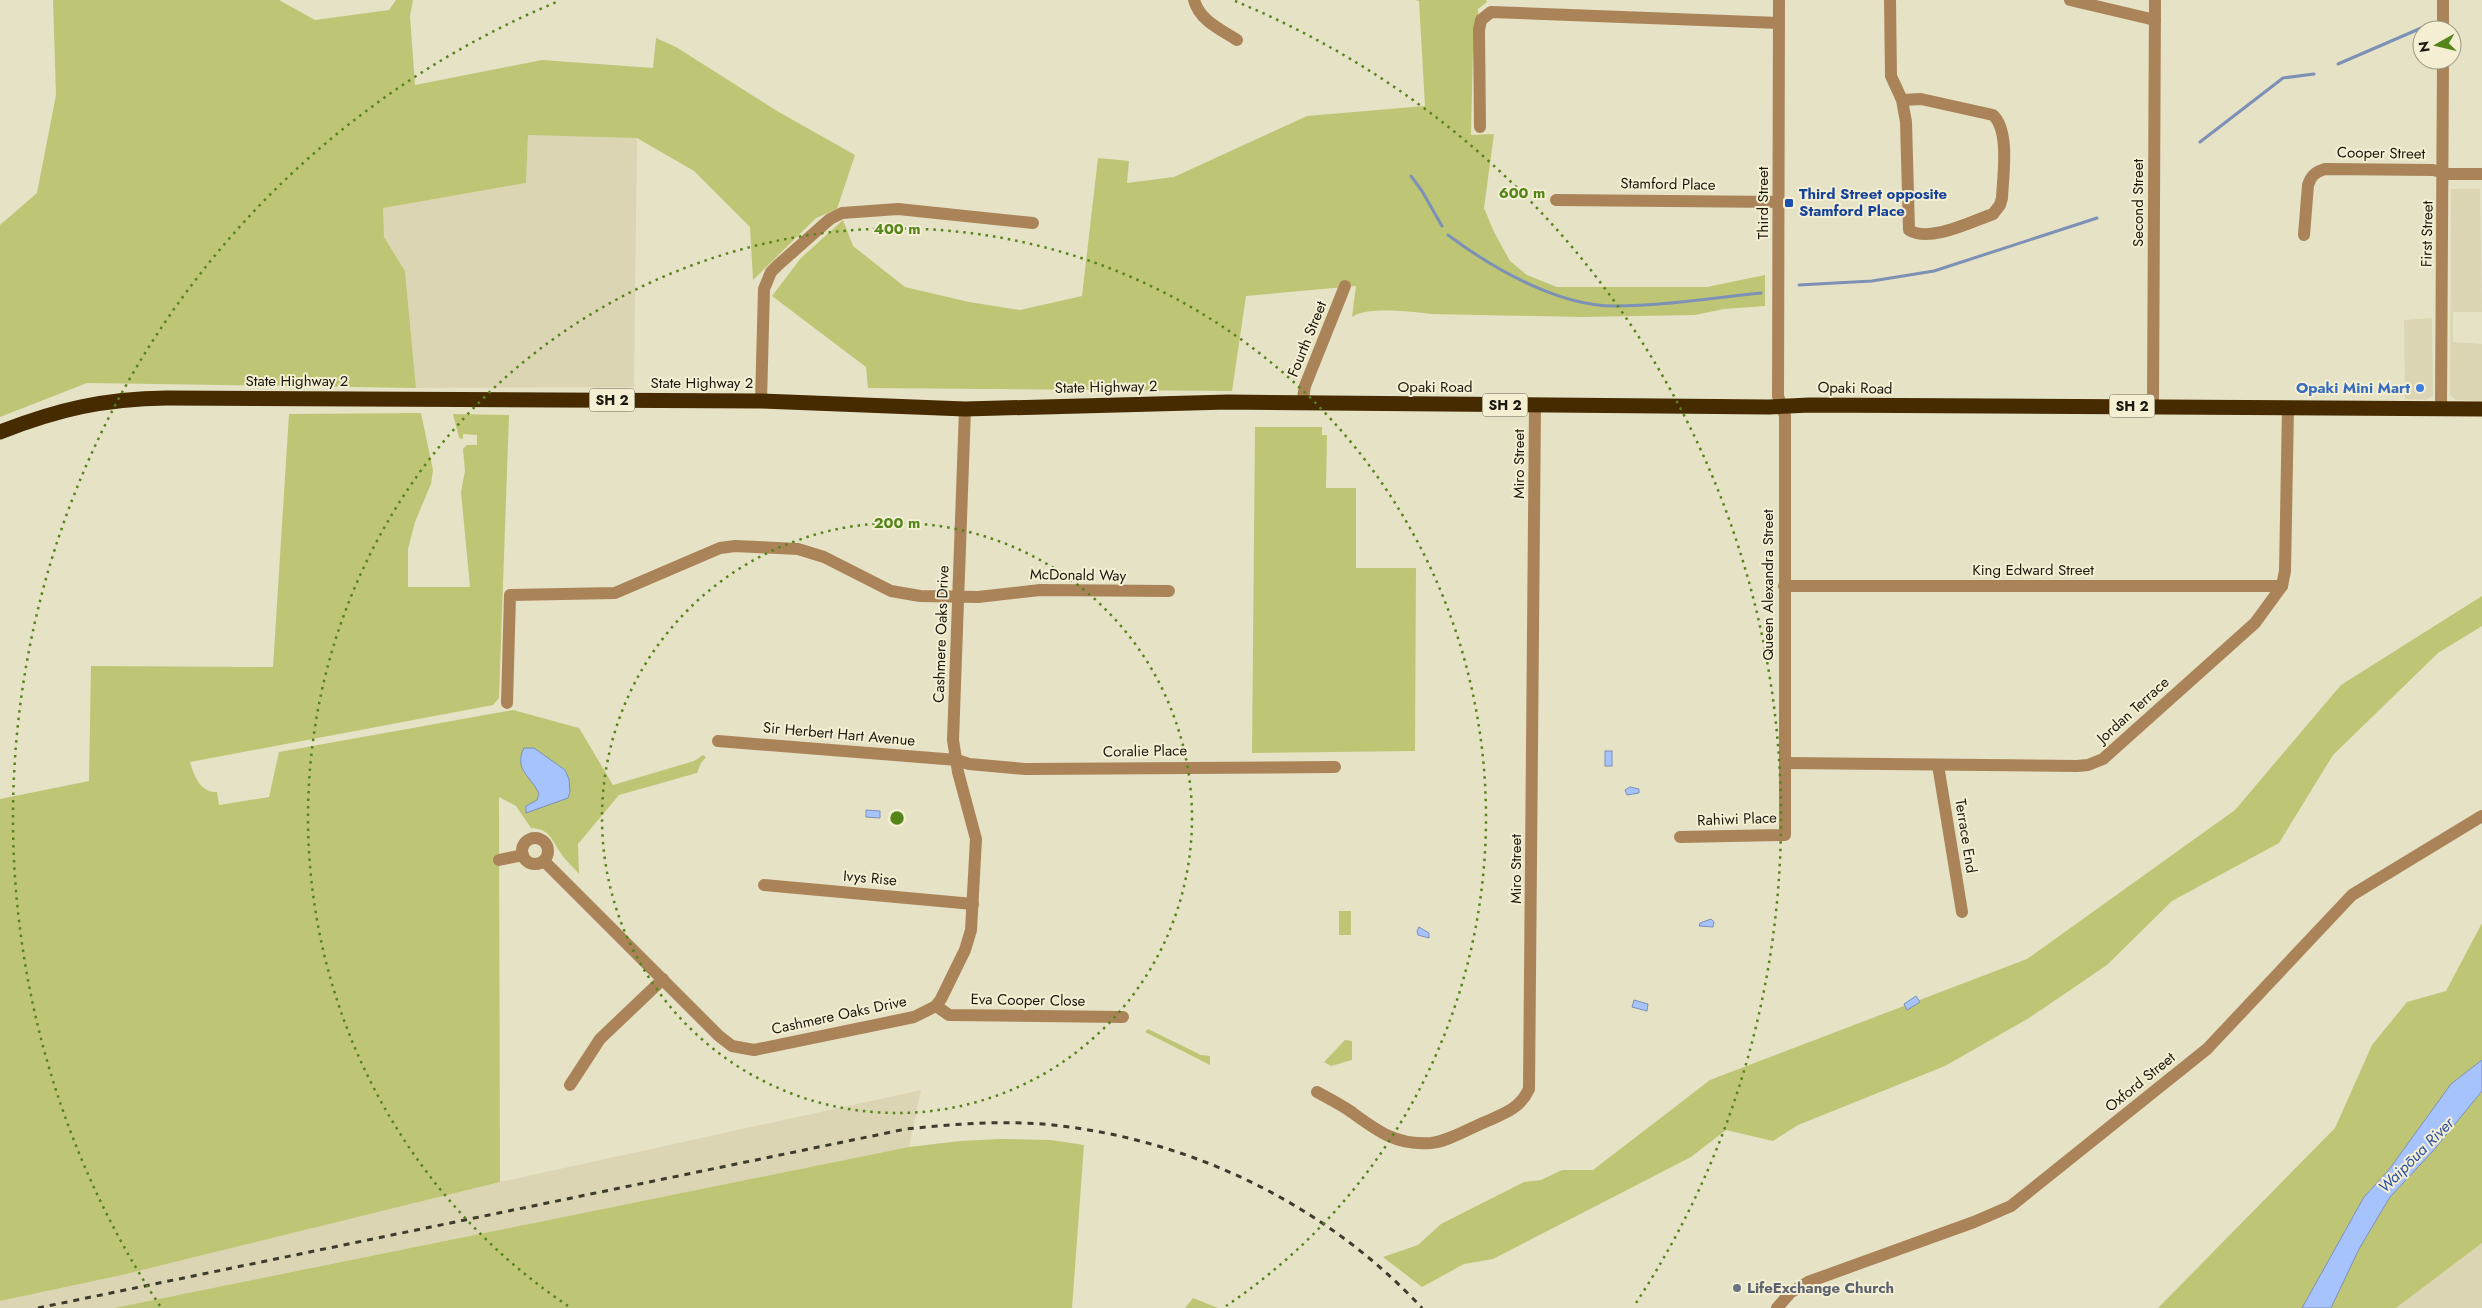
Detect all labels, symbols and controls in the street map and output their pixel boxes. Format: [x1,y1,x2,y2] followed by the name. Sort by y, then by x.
[2412,20,2462,70] north arrow
[2413,40,2435,54] text: N
[2337,141,2426,165] street label: Cooper Street
[2127,159,2149,247] street label: Second Street
[1752,166,1774,239] street label: Third Street
[1620,172,1716,196] street label: Stamford Place
[1499,182,1545,204] text: 600 m
[1799,183,1948,222] place label: Third Street opposite Stamford Place
[1783,197,1795,209] marker: Third Street opposite Stamford Place
[2415,200,2439,267] street label: First Street
[873,218,921,240] text: 400 m
[1282,297,1332,380] street label: Fourth Street
[246,370,348,392] street label: State Highway 2
[651,372,753,394] street label: State Highway 2
[1054,375,1158,399] street label: State Highway 2
[1398,376,1472,398] street label: Opaki Road
[1817,376,1893,400] street label: Opaki Road
[2296,377,2410,399] place label: Opaki Mini Mart
[2414,382,2426,394] marker: Opaki Mini Mart
[590,388,634,412] road number: SH 2
[1482,394,1528,416] road number: SH 2
[2110,394,2154,418] road number: SH 2
[1508,429,1530,499] street label: Miro Street
[1757,509,1779,661] street label: Queen Alexandra Street
[874,512,920,534] text: 200 m
[1972,559,2094,581] street label: King Edward Street
[1030,563,1127,587] street label: McDonald Way
[928,565,954,703] street label: Cashmere Oaks Drive
[2090,671,2174,750] street label: Jordan Terrace
[762,716,916,752] street label: Sir Herbert Hart Avenue
[1103,739,1188,763] street label: Coralie Place
[1949,797,1983,875] street label: Terrace End
[1697,807,1778,831] street label: Rahiwi Place
[888,809,906,827] centre of rings
[1505,834,1527,904] street label: Miro Street
[842,865,898,891] street label: Ivys Rise
[970,988,1086,1012] street label: Eva Cooper Close
[769,990,909,1040] street label: Cashmere Oaks Drive
[2100,1047,2180,1117] street label: Oxford Street
[2373,1111,2460,1198] water label: Waipōua River
[1747,1277,1894,1299] place label: LifeExchange Church
[1731,1282,1743,1294] marker: LifeExchange Church

